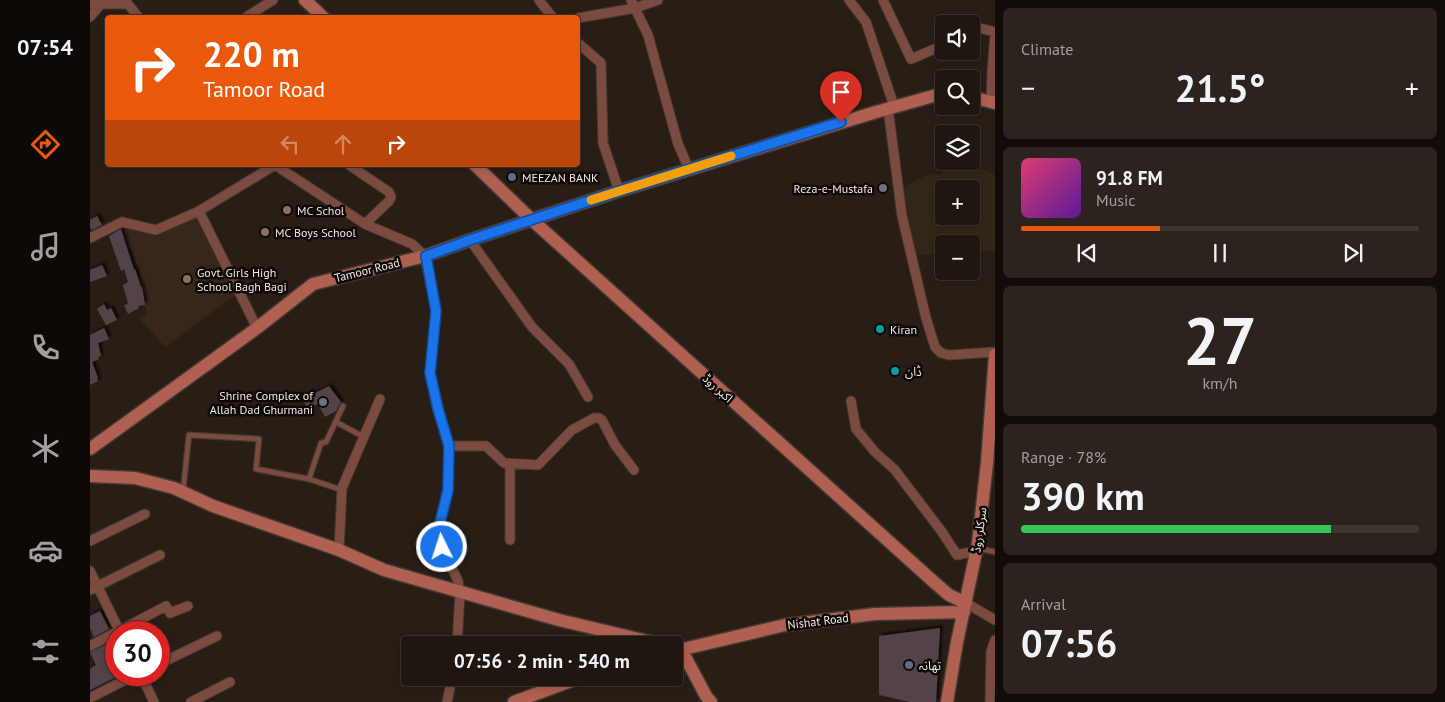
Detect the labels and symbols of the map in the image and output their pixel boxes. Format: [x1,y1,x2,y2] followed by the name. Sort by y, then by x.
[820,71,862,122] pin
[522,170,598,185] place label: MEEZAN BANK
[506,171,518,183] marker: MEEZAN BANK
[794,181,873,196] place label: Reza-e-Mustafa
[877,182,889,194] marker: Reza-e-Mustafa
[297,203,345,218] place label: MC Schol
[281,204,293,216] marker: MC Schol
[275,225,356,240] place label: MC Boys School
[259,226,271,238] marker: MC Boys School
[333,255,401,285] street label: Tamoor Road
[197,265,287,294] place label: Govt. Girls High School Bagh Bagi
[181,273,193,285] marker: Govt. Girls High School Bagh Bagi
[890,322,917,337] place label: Kiran
[874,323,886,335] marker: Kiran
[905,364,922,379] place label: ڈان
[889,365,901,377] marker: ڈان
[700,371,736,406] street label: اکبر روڈ
[210,388,314,417] place label: Shrine Complex of Allah Dad Ghurmani
[317,396,329,408] marker: Shrine Complex of Allah Dad Ghurmani
[968,506,990,554] street label: سرکلر روڈ
[415,520,467,572] position arrow
[787,610,849,632] street label: Nishat Road
[105,621,170,686] speed limit sign: 30
[919,658,942,673] place label: تھانہ
[903,659,915,671] marker: تھانہ

